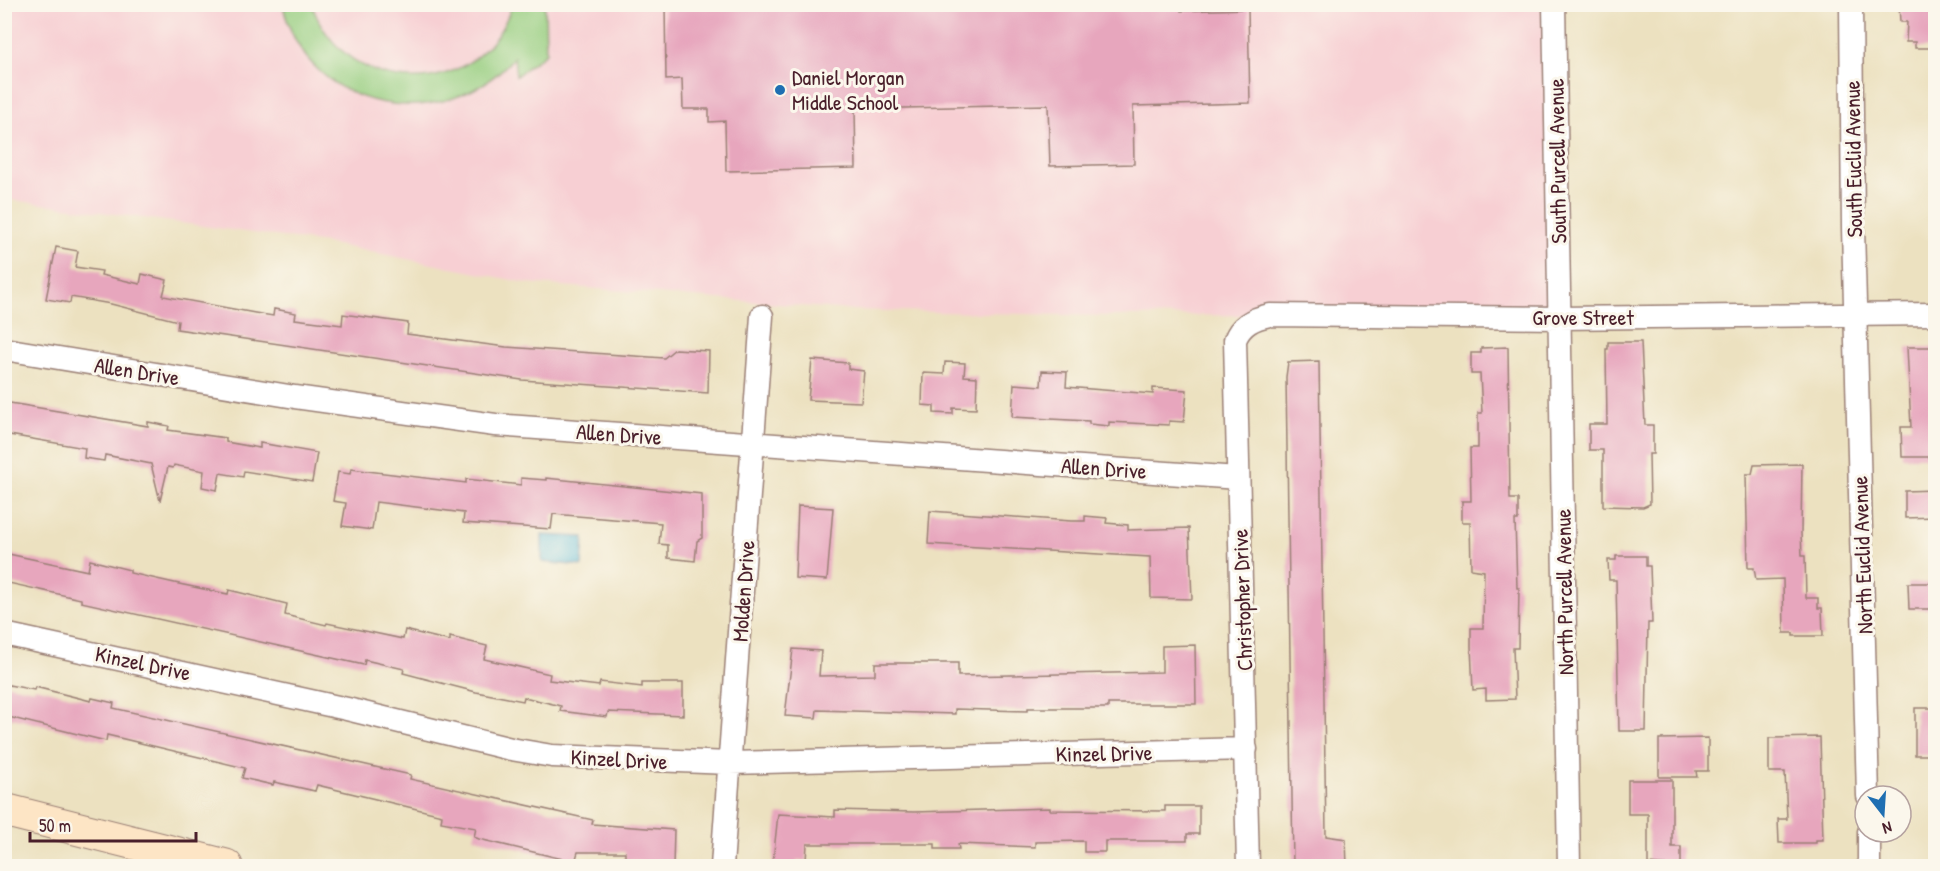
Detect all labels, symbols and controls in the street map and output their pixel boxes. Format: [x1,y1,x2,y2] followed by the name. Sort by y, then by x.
[792,62,904,117] place label: Daniel Morgan Middle School
[1541,78,1573,244] street label: South Purcell Avenue
[1837,80,1869,238] street label: South Euclid Avenue
[773,83,787,97] marker: Daniel Morgan Middle School
[1532,302,1634,332] street label: Grove Street
[92,350,182,393] street label: Allen Drive
[575,416,663,452] street label: Allen Drive
[1060,450,1148,486] street label: Allen Drive
[1844,475,1880,635] street label: North Euclid Avenue
[1548,508,1580,675] street label: North Purcell Avenue
[1225,528,1259,671] street label: Christopher Drive
[724,539,762,643] street label: Molden Drive
[93,638,194,688] street label: Kinzel Drive
[1055,737,1153,769] street label: Kinzel Drive
[570,741,668,777] street label: Kinzel Drive
[1853,784,1913,844] north arrow
[30,805,196,843] scale bar
[39,813,71,838] text: 50 m
[1880,817,1895,840] text: N

